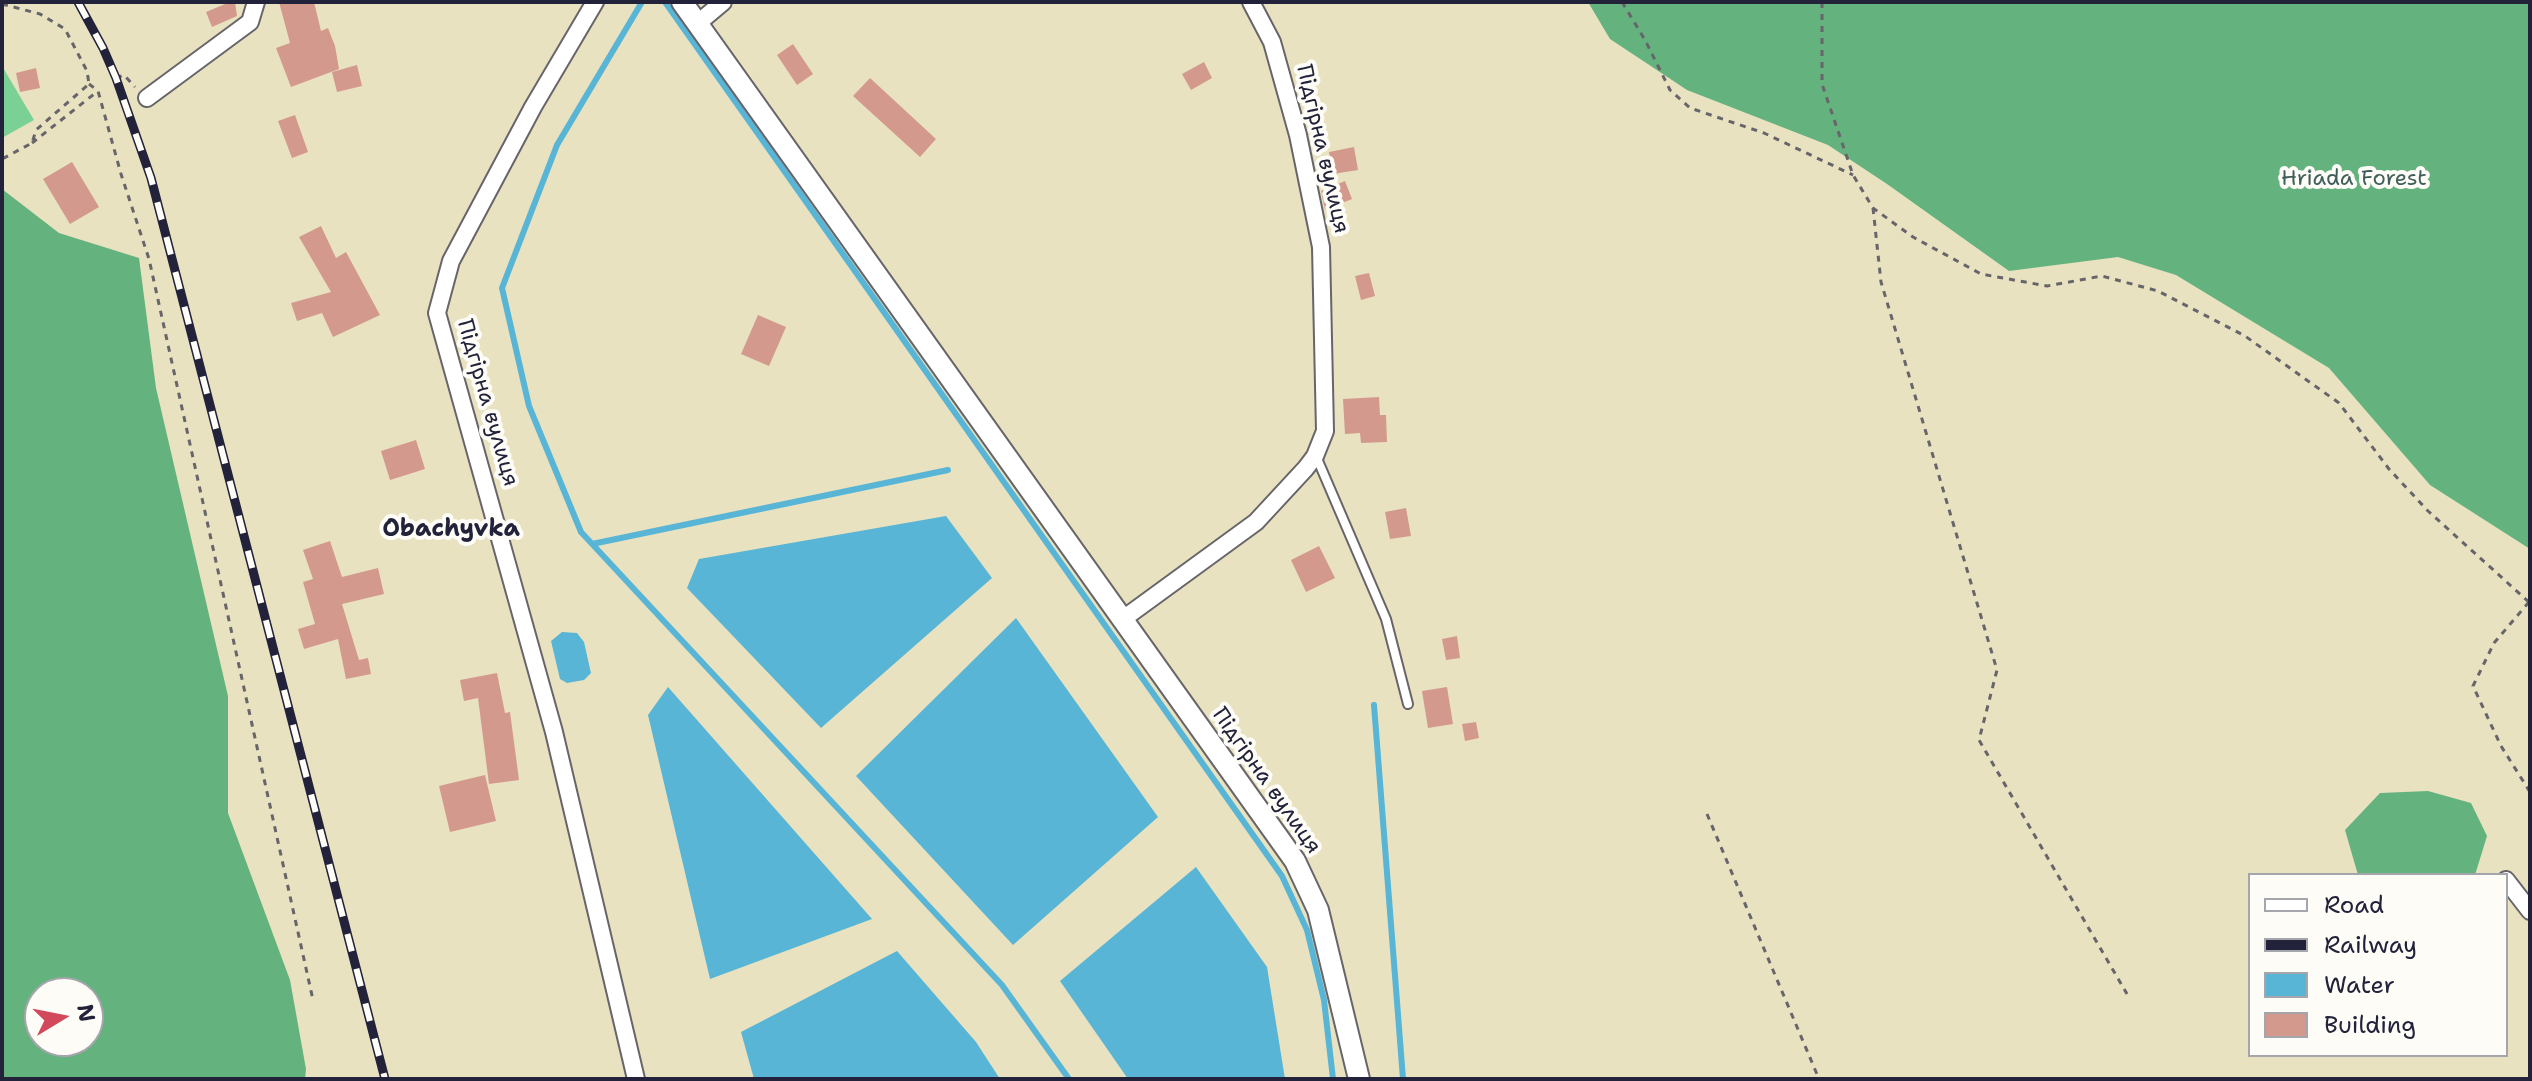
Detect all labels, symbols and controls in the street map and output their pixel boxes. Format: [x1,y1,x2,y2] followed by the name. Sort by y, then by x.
[1290,62,1354,236] street label: Підгірна вулиця
[2281,166,2427,192] park label: Hriada Forest
[451,317,523,489] street label: Підгірна вулиця
[382,516,520,544] district label: Obachyvka
[1206,703,1326,859] street label: Підгірна вулиця
[2248,873,2508,1057] legend
[2324,889,2384,921] text: Road
[2324,929,2417,961] text: Railway
[2324,969,2395,1001] text: Water
[24,977,104,1057] north arrow
[70,1002,102,1024] text: N
[2324,1009,2416,1041] text: Building

